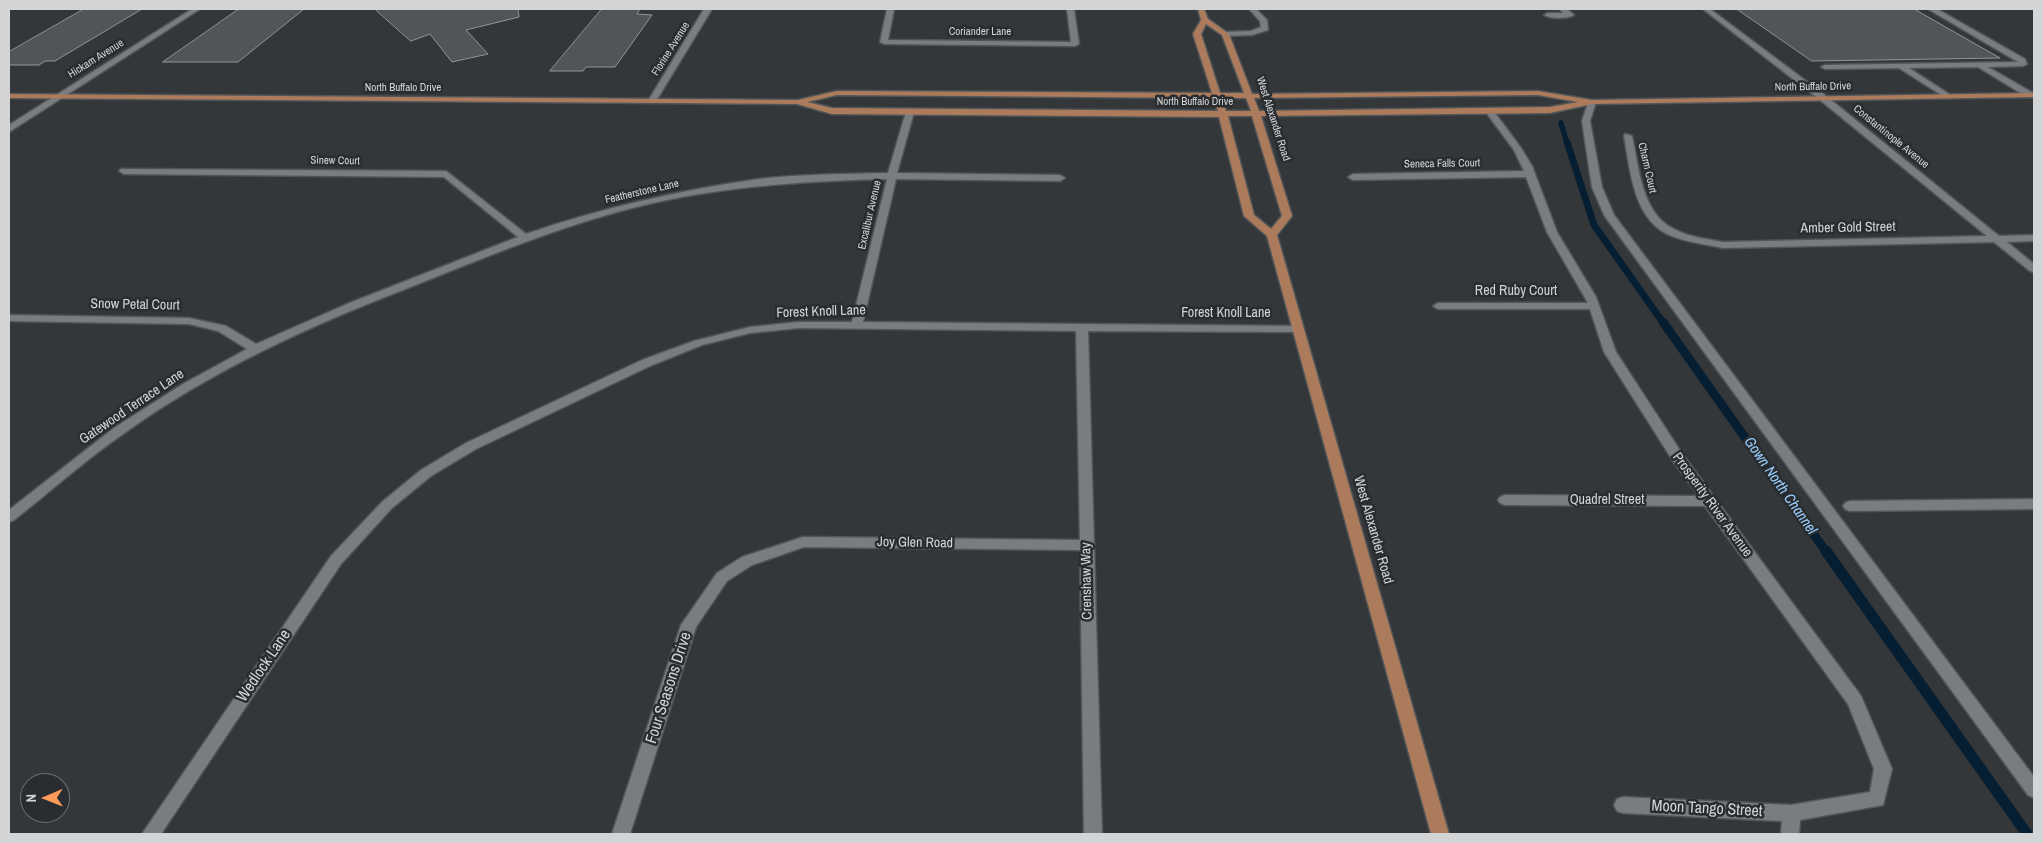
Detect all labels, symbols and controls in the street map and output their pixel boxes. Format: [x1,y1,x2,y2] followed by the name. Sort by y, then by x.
[649,20,693,78] street label: Florine Avenue
[949,25,1011,39] street label: Coriander Lane
[66,37,126,81] street label: Hickam Avenue
[1253,75,1293,163] street label: West Alexander Road
[1775,80,1851,94] street label: North Buffalo Drive
[365,81,441,95] street label: North Buffalo Drive
[1157,95,1233,109] street label: North Buffalo Drive
[1850,102,1932,172] street label: Constantinople Avenue
[1635,141,1659,195] street label: Charm Court
[310,154,360,168] street label: Sinew Court
[1404,157,1480,171] street label: Seneca Falls Court
[604,177,680,207] street label: Featherstone Lane
[856,179,884,251] street label: Excalibur Avenue
[1800,219,1896,237] street label: Amber Gold Street
[1475,283,1557,299] street label: Red Ruby Court
[90,296,180,314] street label: Snow Petal Court
[776,302,866,322] street label: Forest Knoll Lane
[1181,305,1271,321] street label: Forest Knoll Lane
[77,366,187,448] street label: Gatewood Terrace Lane
[1740,434,1820,538] water label: Gown North Channel
[1669,450,1755,560] street label: Prosperity River Avenue
[1350,474,1396,586] street label: West Alexander Road
[1570,492,1644,508] street label: Quadrel Street
[877,534,953,552] street label: Joy Glen Road
[1078,542,1096,620] street label: Crenshaw Way
[233,626,295,706] street label: Wedlock Lane
[642,630,696,746] street label: Four Seasons Drive
[20,773,70,823] north arrow
[22,794,40,803] text: N
[1651,797,1763,821] street label: Moon Tango Street

